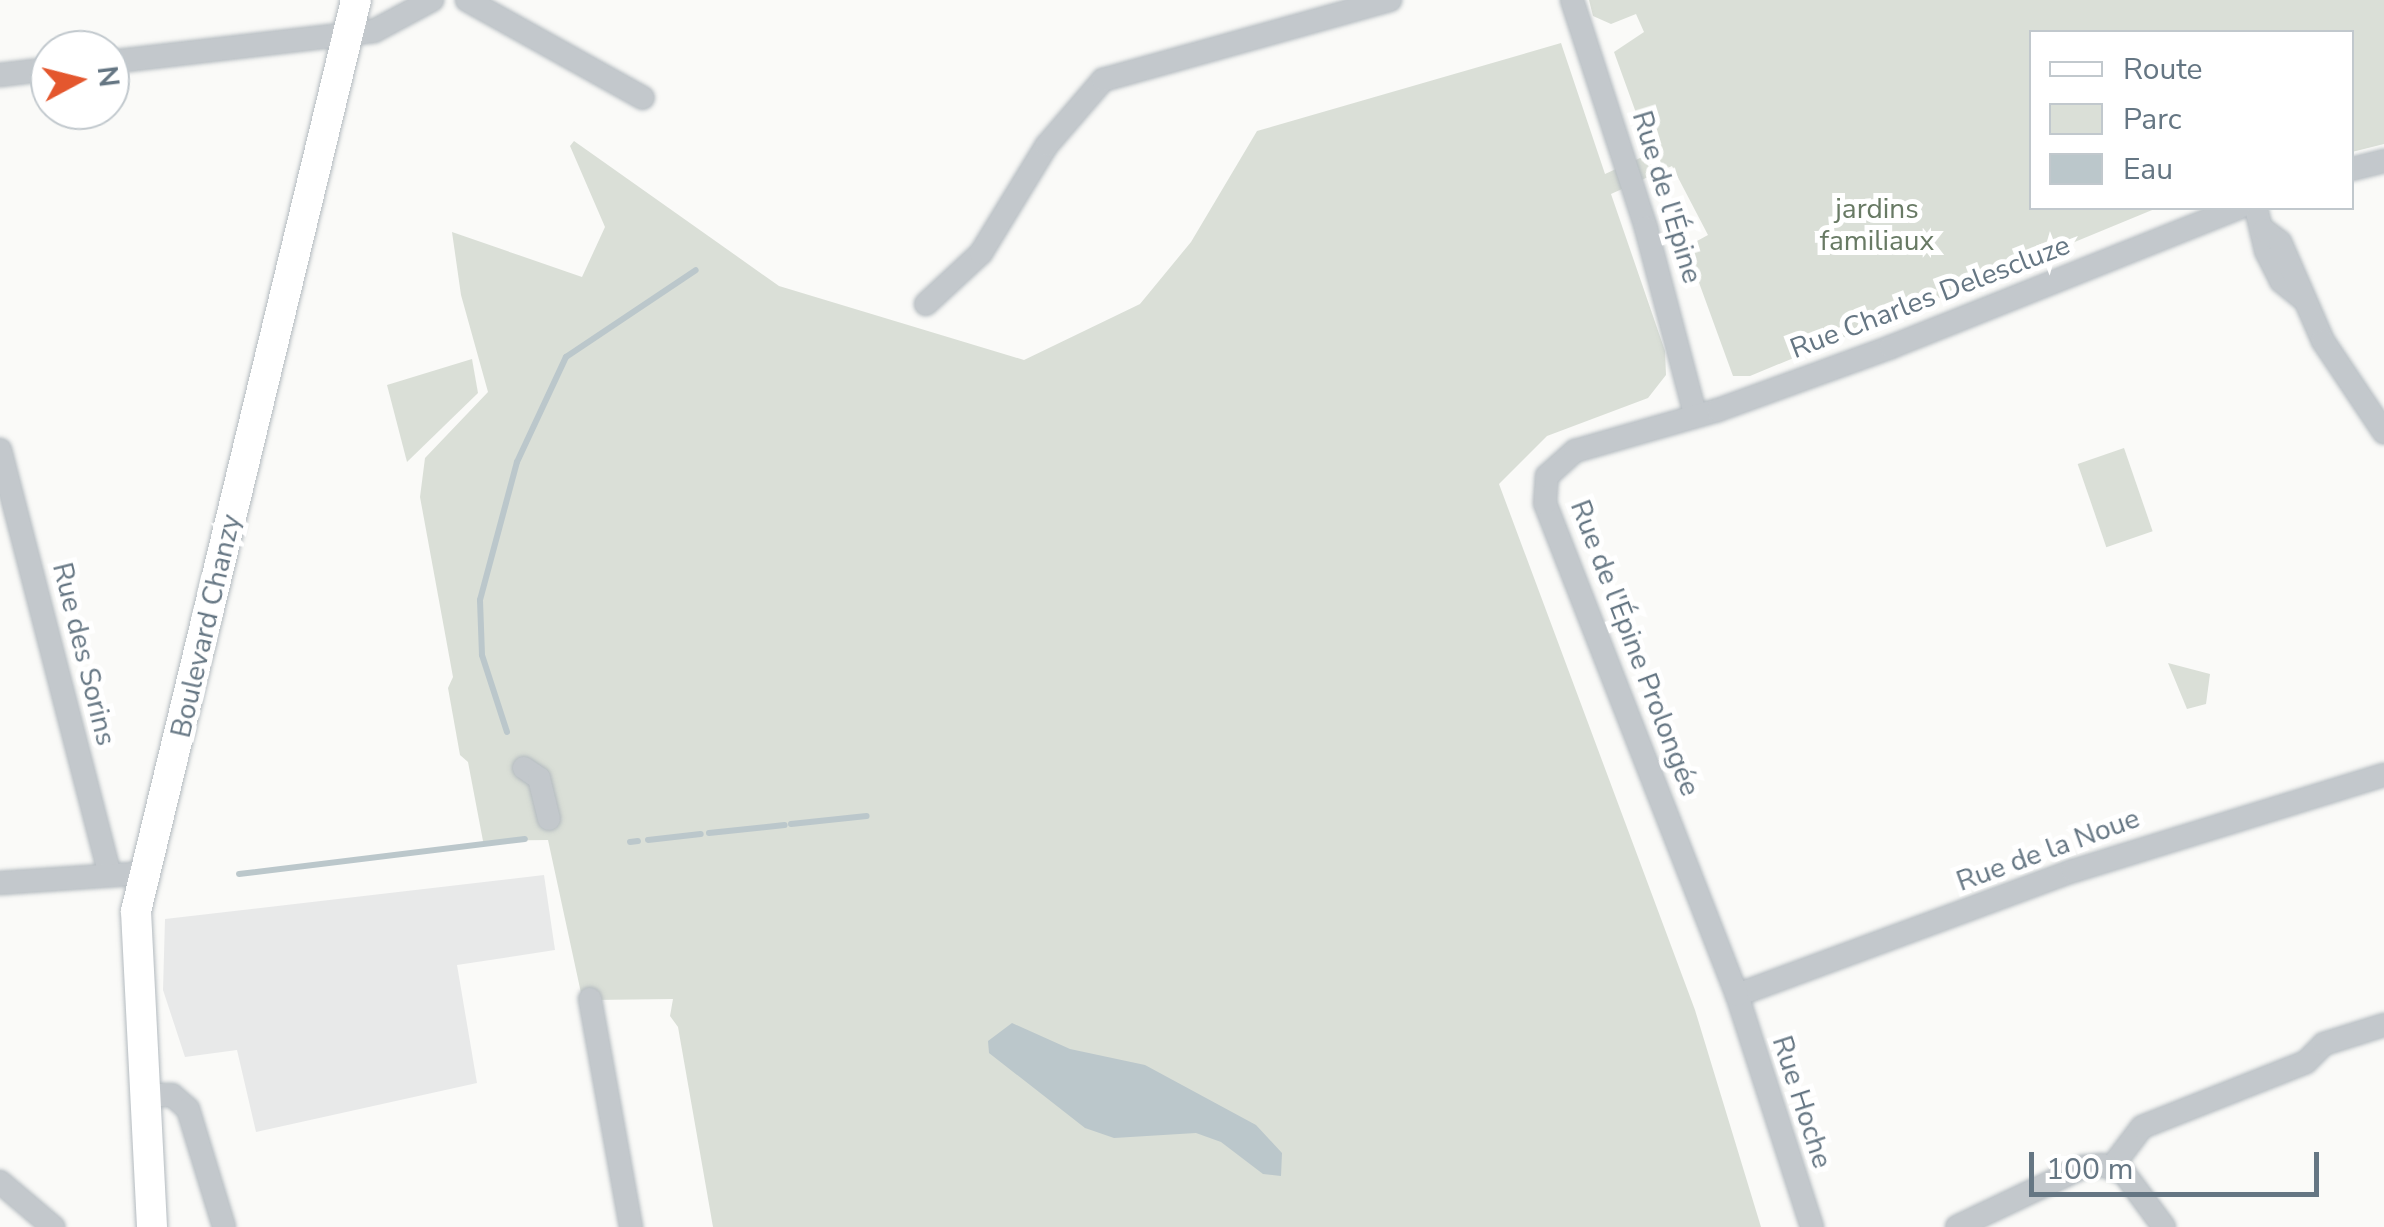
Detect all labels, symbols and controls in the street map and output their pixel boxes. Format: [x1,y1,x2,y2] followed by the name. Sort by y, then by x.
[30,30,130,130] north arrow
[2029,30,2354,210] legend
[2123,49,2203,90] text: Route
[88,64,128,89] text: N
[2123,99,2182,140] text: Parc
[1625,107,1709,287] street label: Rue de l'Épine
[2123,149,2173,190] text: Eau
[1820,192,1934,258] park label: jardins familiaux
[1786,228,2074,366] street label: Rue Charles Delescluze
[1563,495,1707,801] street label: Rue de l'Épine Prolongée
[164,511,248,741] street label: Boulevard Chanzy
[45,559,123,749] street label: Rue des Sorins
[1952,801,2144,899] street label: Rue de la Noue
[1765,1032,1839,1172] street label: Rue Hoche
[2034,1132,2324,1194] scale bar
[2046,1149,2133,1190] text: 100 m

